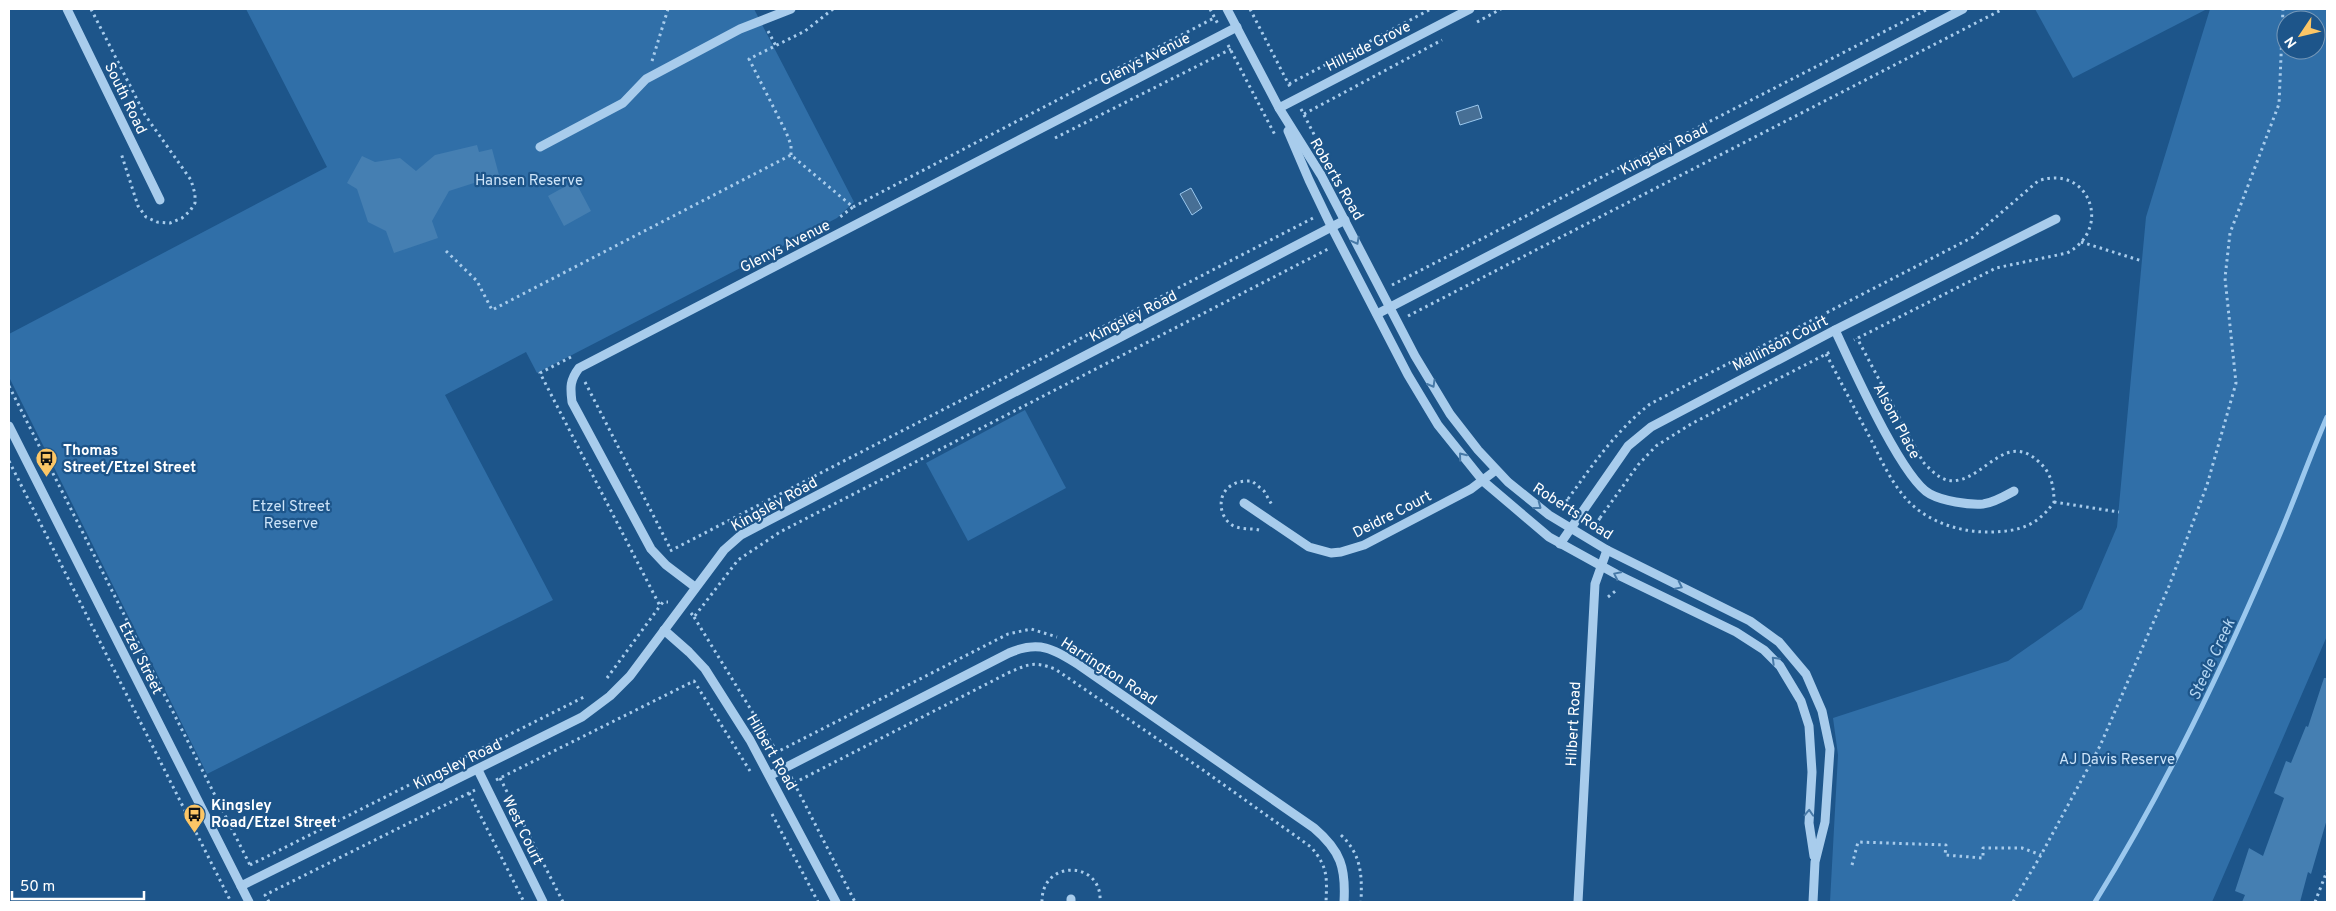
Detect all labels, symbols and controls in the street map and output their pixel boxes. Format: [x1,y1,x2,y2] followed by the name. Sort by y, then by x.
[2276,10,2326,60] north arrow
[1323,18,1414,77] street label: Hillside Grove
[1097,29,1194,91] street label: Glenys Avenue
[2282,33,2301,51] text: N
[99,60,150,138] street label: South Road
[1618,120,1712,181] street label: Kingsley Road
[1305,135,1367,224] street label: Roberts Road
[475,172,583,191] park label: Hansen Reserve
[737,216,834,278] street label: Glenys Avenue
[1350,235,1360,244] one-way arrow
[1087,287,1181,348] street label: Kingsley Road
[1729,312,1832,377] street label: Mallinson Court
[1425,379,1435,388] one-way arrow
[1868,381,1923,463] street label: Alsom Place
[63,442,196,478] place label: Thomas Street/Etzel Street
[35,447,59,478] bus stop icon: Thomas Street/Etzel Street
[1459,453,1467,462] one-way arrow
[728,474,821,537] street label: Kingsley Road
[1529,479,1616,545] street label: Roberts Road
[1350,487,1435,543] street label: Deidre Court
[252,498,330,534] park label: Etzel Street Reserve
[1532,501,1541,509] one-way arrow
[1613,571,1622,581] one-way arrow
[1674,580,1683,590] one-way arrow
[2185,615,2241,704] water label: Steele Creek
[113,619,166,698] street label: Etzel Street
[1056,634,1160,710] street label: Harrington Road
[1771,657,1780,666] one-way arrow
[1563,681,1586,767] street label: Hilbert Road
[741,711,800,794] street label: Hilbert Road
[410,736,505,795] street label: Kingsley Road
[2059,751,2175,770] park label: AJ Davis Reserve
[497,793,547,868] street label: West Court
[211,797,337,833] place label: Kingsley Road/Etzel Street
[183,802,207,833] bus stop icon: Kingsley Road/Etzel Street
[1804,809,1815,817] one-way arrow
[12,868,145,900] scale bar
[20,878,55,897] text: 50 m

